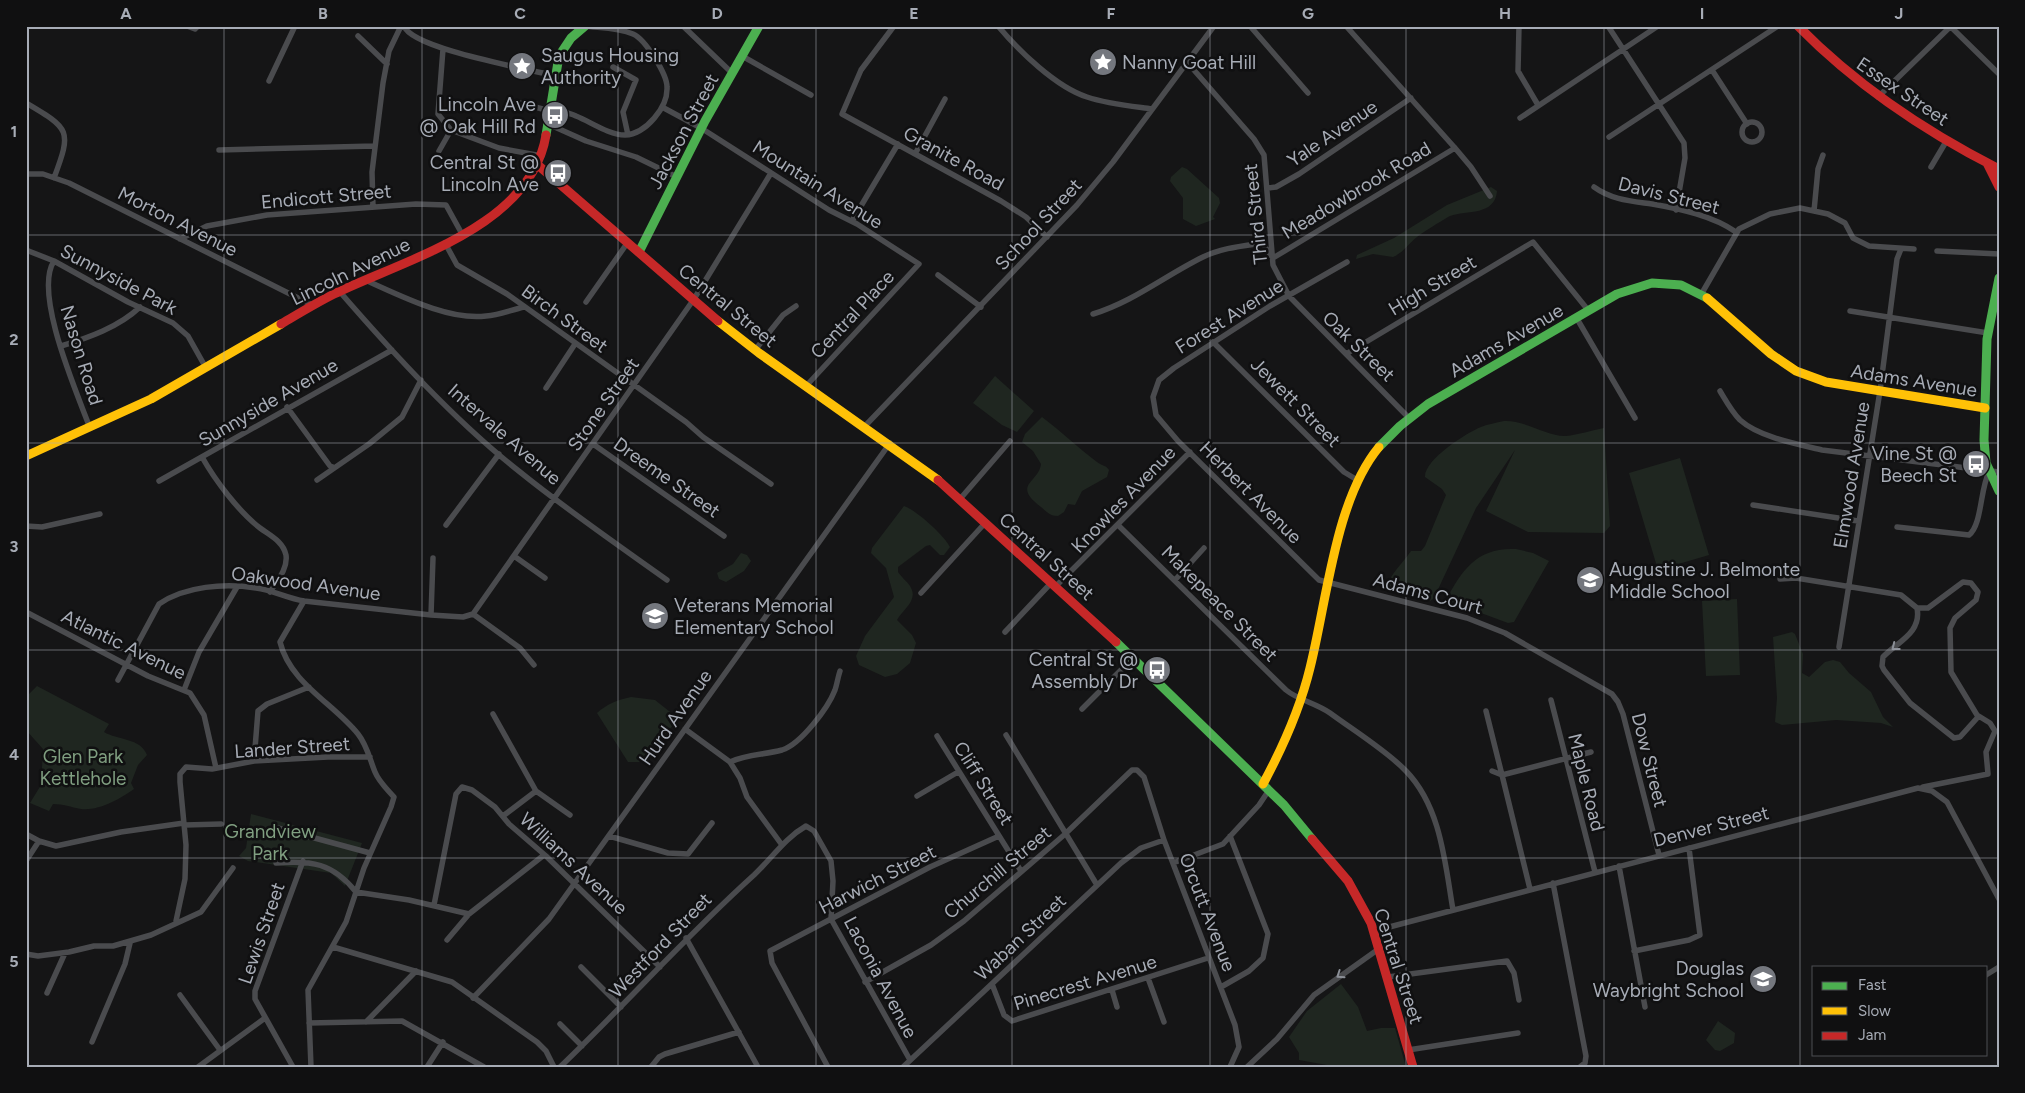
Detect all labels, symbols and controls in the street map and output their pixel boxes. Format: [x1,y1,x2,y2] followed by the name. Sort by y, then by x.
[120,4,132,23] text: A
[318,4,328,23] text: B
[514,4,526,23] text: C
[711,4,723,23] text: D
[909,4,919,23] text: E
[1107,4,1116,23] text: F
[1302,4,1314,23] text: G
[1499,4,1511,23] text: H
[1700,4,1704,23] text: I
[1895,4,1903,23] text: J
[541,44,679,89] place label: Saugus Housing Authority
[1088,47,1118,77] place icon: Nanny Goat Hill
[507,51,537,81] place icon: Saugus Housing Authority
[1122,51,1256,74] place label: Nanny Goat Hill
[1852,52,1953,131] street label: Essex Street
[643,70,723,193] street label: Jackson Street
[419,93,536,138] place label: Lincoln Ave @ Oak Hill Rd
[1283,95,1382,172] street label: Yale Avenue
[540,100,570,130] bus stop icon: Lincoln Ave @ Oak Hill Rd
[899,121,1008,196] street label: Granite Road
[11,122,17,141] text: 1
[748,135,887,234] street label: Mountain Avenue
[1277,137,1435,244] street label: Meadowbrook Road
[430,151,539,196] place label: Central St @ Lincoln Ave
[543,158,573,188] bus stop icon: Central St @ Lincoln Ave
[1239,163,1272,265] street label: Third Street
[1616,172,1722,219] street label: Davis Street
[990,174,1087,275] street label: School Street
[260,179,392,214] street label: Endicott Street
[114,181,241,261] street label: Morton Avenue
[287,233,414,310] street label: Lincoln Avenue
[56,239,182,320] street label: Sunnyside Park
[1384,250,1480,321] street label: High Street
[674,259,782,352] street label: Central Street
[806,265,899,363] street label: Central Place
[1171,274,1288,359] street label: Forest Avenue
[517,279,612,357] street label: Birch Street
[1445,299,1567,382] street label: Adams Avenue
[55,302,108,408] street label: Nason Road
[1318,306,1400,386] street label: Oak Street
[9,330,19,349] text: 2
[194,353,342,452] street label: Sunnyside Avenue
[563,353,644,455] street label: Stone Street
[1246,353,1345,452] street label: Jewett Street
[1849,359,1979,402] street label: Adams Avenue
[443,379,566,490] street label: Intervale Avenue
[1829,400,1874,550] street label: Elmwood Avenue
[609,432,724,523] street label: Dreeme Street
[1195,436,1307,548] street label: Herbert Avenue
[1066,441,1180,558] street label: Knowles Avenue
[1871,442,1957,487] place label: Vine St @ Beech St
[1961,449,1991,479] bus stop icon: Vine St @ Beech St
[994,508,1099,605] street label: Central Street
[10,537,19,556] text: 3
[1157,540,1283,666] street label: Makepeace Street
[1609,558,1800,603] place label: Augustine J. Belmonte Middle School
[230,562,382,605] street label: Oakwood Avenue
[1575,565,1605,595] school or university icon: Augustine J. Belmonte Middle School
[1371,568,1485,619] street label: Adams Court
[674,594,834,639] place label: Veterans Memorial Elementary School
[640,601,670,631] school or university icon: Veterans Memorial Elementary School
[58,604,190,684] street label: Atlantic Avenue
[1891,642,1900,651] one-way arrow
[1029,648,1139,693] place label: Central St @ Assembly Dr
[1142,655,1172,685] bus stop icon: Central St @ Assembly Dr
[634,665,717,769] street label: Hurd Avenue
[1627,710,1672,810] street label: Dow Street
[1563,731,1610,833] street label: Maple Road
[233,732,351,763] street label: Lander Street
[949,737,1018,829] street label: Cliff Street
[9,745,19,764] text: 4
[40,745,126,790] park label: Glen Park Kettlehole
[1651,801,1771,852] street label: Denver Street
[515,808,632,919] street label: Williams Avenue
[224,820,316,865] park label: Grandview Park
[939,821,1056,924] street label: Churchill Street
[815,840,940,919] street label: Harwich Street
[1174,850,1241,975] street label: Orcutt Avenue
[233,879,290,987] street label: Lewis Street
[604,888,716,1003] street label: Westford Street
[970,889,1071,985] street label: Waban Street
[1369,906,1428,1027] street label: Central Street
[839,912,922,1042] street label: Laconia Avenue
[1011,950,1159,1015] street label: Pinecrest Avenue
[9,952,19,971] text: 5
[1593,957,1744,1002] place label: Douglas Waybright School
[1748,964,1778,994] school or university icon: Douglas Waybright School
[1812,966,1988,1056] legend
[1336,969,1345,978] one-way arrow
[1858,976,1887,994] text: Fast
[1858,1002,1891,1020] text: Slow
[1858,1026,1886,1044] text: Jam

